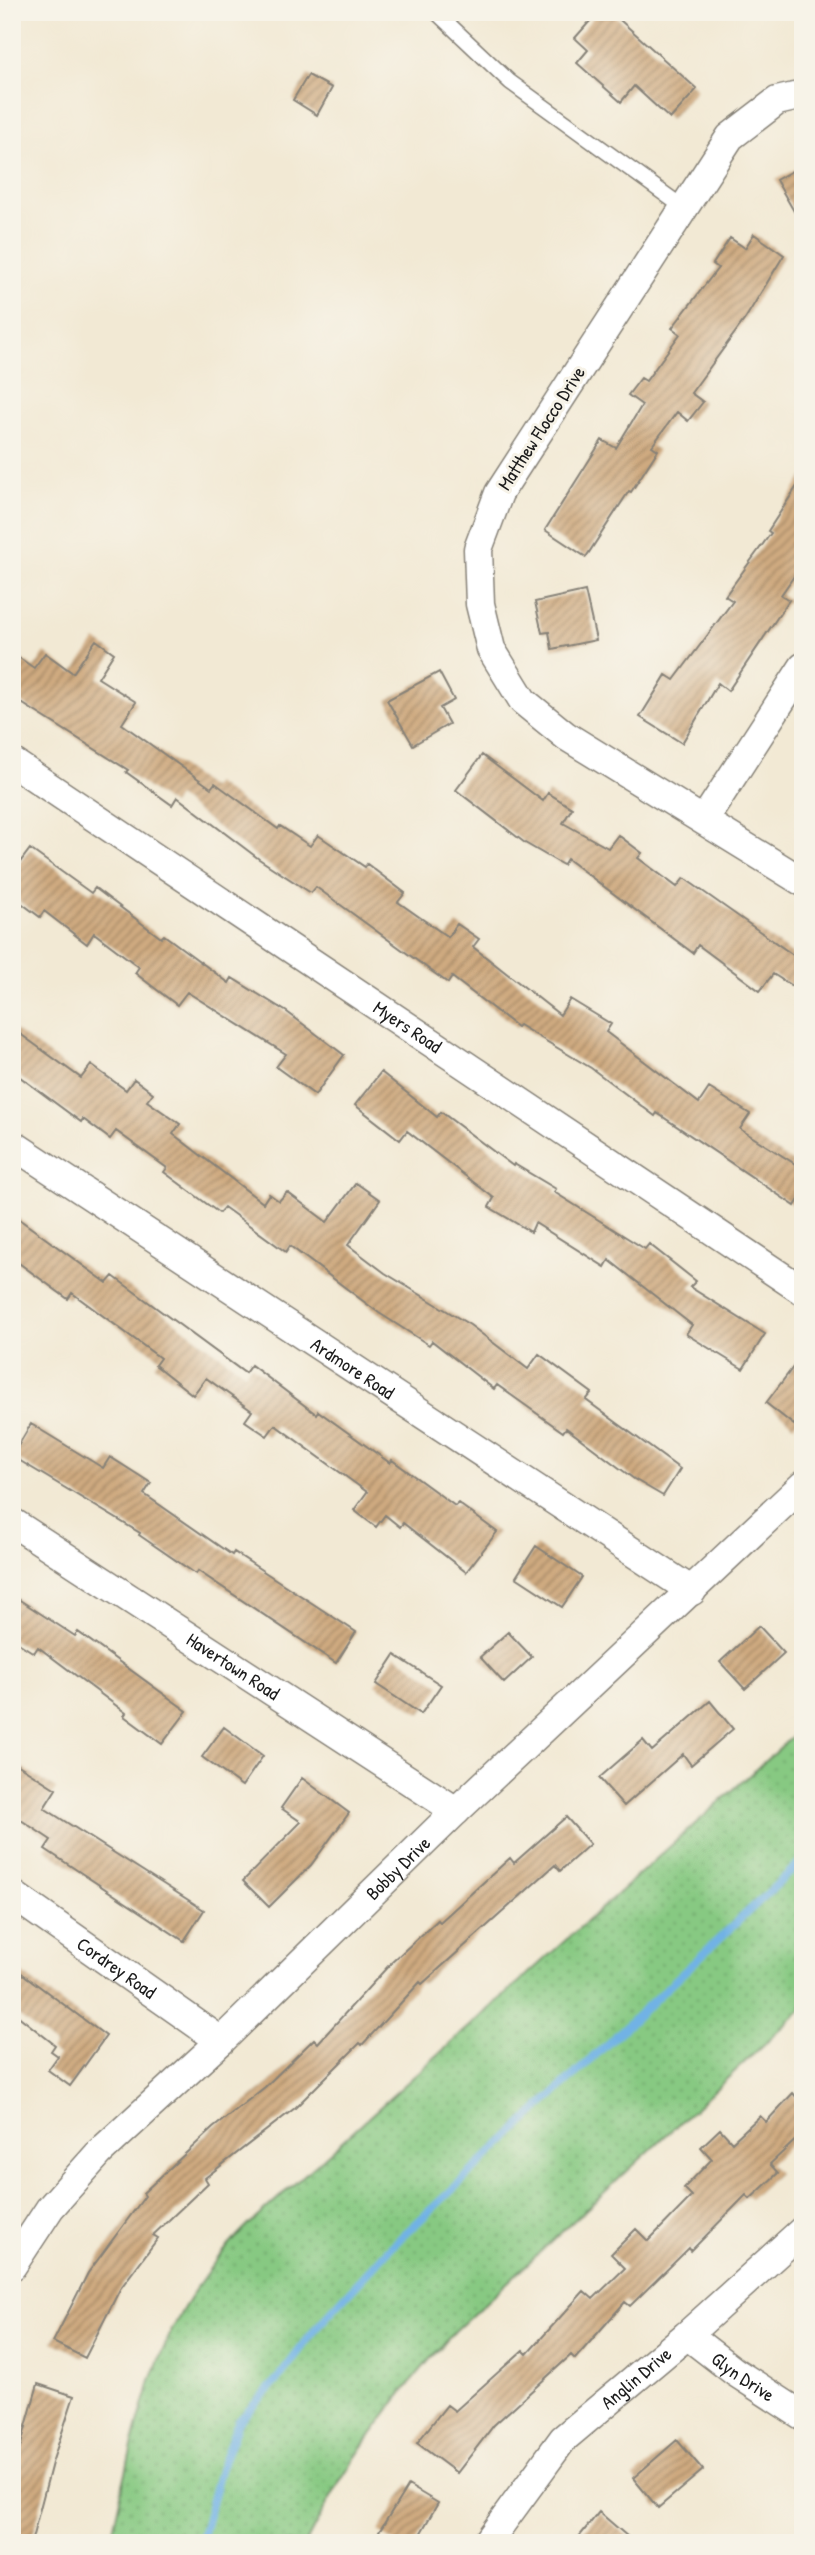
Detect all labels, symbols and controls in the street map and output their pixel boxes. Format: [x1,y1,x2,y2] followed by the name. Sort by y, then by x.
[491,361,591,495] street label: Matthew Flocco Drive
[368,994,447,1059] street label: Myers Road
[306,1331,400,1405] street label: Ardmore Road
[182,1626,285,1706] street label: Havertown Road
[360,1830,436,1906] street label: Bobby Drive
[72,1931,162,2005] street label: Cordrey Road
[595,2340,677,2415] street label: Anglin Drive
[706,2346,780,2408] street label: Glyn Drive

